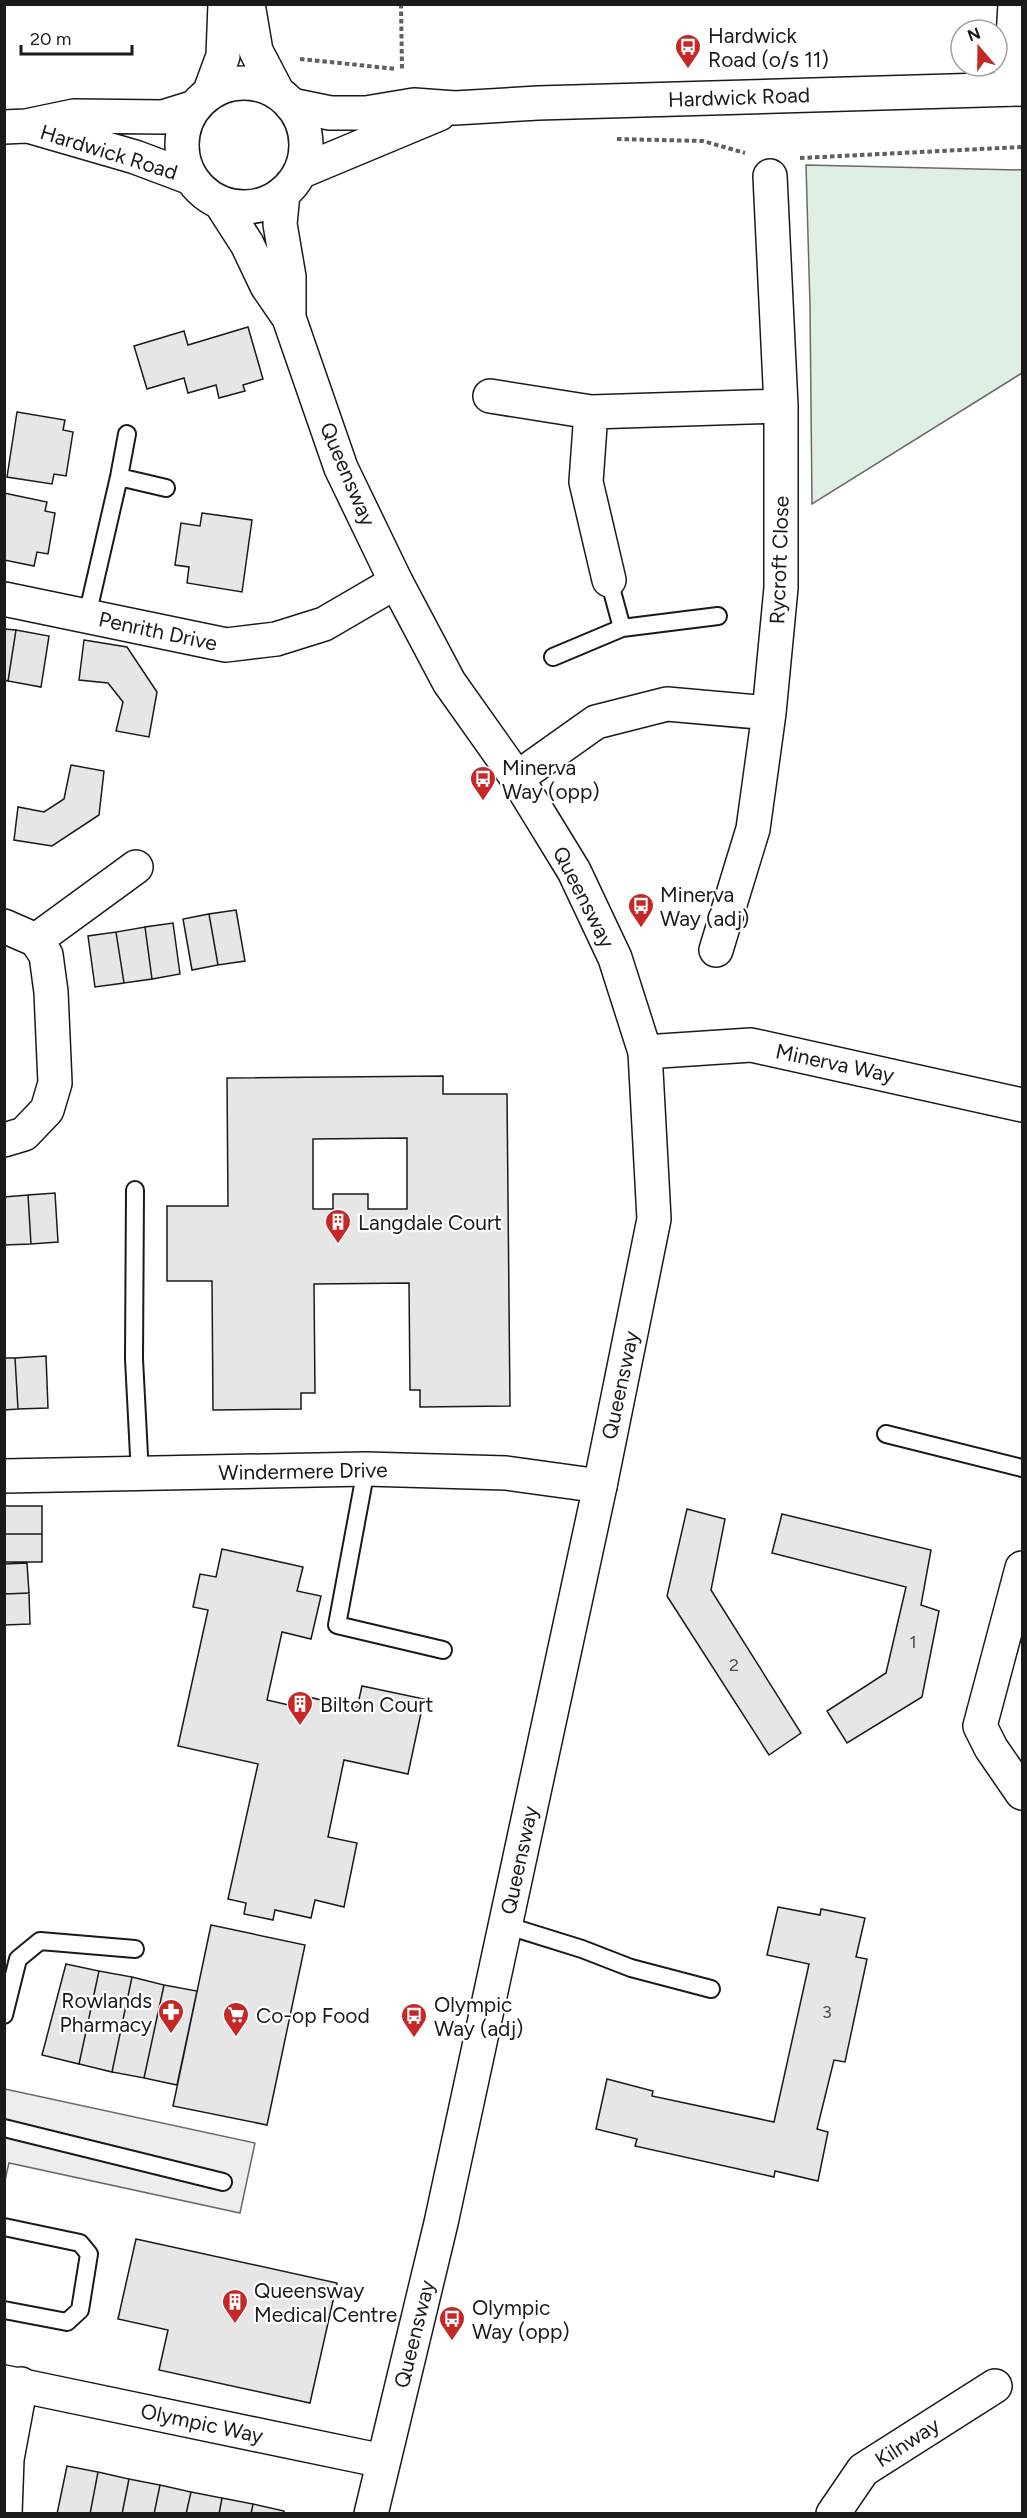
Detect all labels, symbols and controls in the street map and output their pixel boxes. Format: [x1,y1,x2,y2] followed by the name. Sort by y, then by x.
[21,18,132,56] scale bar
[949,18,1009,78] north arrow
[708,23,829,72] place label: Hardwick Road (o/s 11)
[965,23,983,45] text: N
[30,28,71,50] text: 20 m
[673,32,703,70] bus stop icon: Hardwick Road (o/s 11)
[667,82,811,112] street label: Hardwick Road
[37,119,181,185] street label: Hardwick Road
[315,418,381,530] street label: Queensway
[764,495,794,625] street label: Rycroft Close
[96,606,220,656] street label: Penrith Drive
[502,755,600,804] place label: Minerva Way (opp)
[468,764,498,802] bus stop icon: Minerva Way (opp)
[548,842,620,952] street label: Queensway
[660,882,749,931] place label: Minerva Way (adj)
[626,891,656,929] bus stop icon: Minerva Way (adj)
[774,1038,896,1088] street label: Minerva Way
[323,1207,353,1245] building icon: Langdale Court
[358,1210,502,1235] place label: Langdale Court
[596,1328,644,1442] street label: Queensway
[218,1457,388,1485] street label: Windermere Drive
[909,1631,917,1653] house number: 1
[729,1654,739,1676] house number: 2
[285,1689,315,1727] building icon: Bilton Court
[320,1692,433,1717] place label: Bilton Court
[495,1803,543,1917] street label: Queensway
[60,1988,152,2037] place label: Rowlands Pharmacy
[434,1992,523,2041] place label: Olympic Way (adj)
[156,1997,186,2035] pharmacy icon: Rowlands Pharmacy
[221,2000,251,2038] supermarket icon: Co-op Food
[399,2001,429,2039] bus stop icon: Olympic Way (adj)
[822,2001,832,2023] house number: 3
[256,2003,370,2028] place label: Co-op Food
[389,2277,439,2391] street label: Queensway
[254,2278,397,2327] place label: Queensway Medical Centre
[220,2287,250,2325] building icon: Queensway Medical Centre
[472,2295,570,2344] place label: Olympic Way (opp)
[437,2304,467,2342] bus stop icon: Olympic Way (opp)
[138,2398,266,2448] street label: Olympic Way
[870,2412,944,2472] street label: Kilnway

